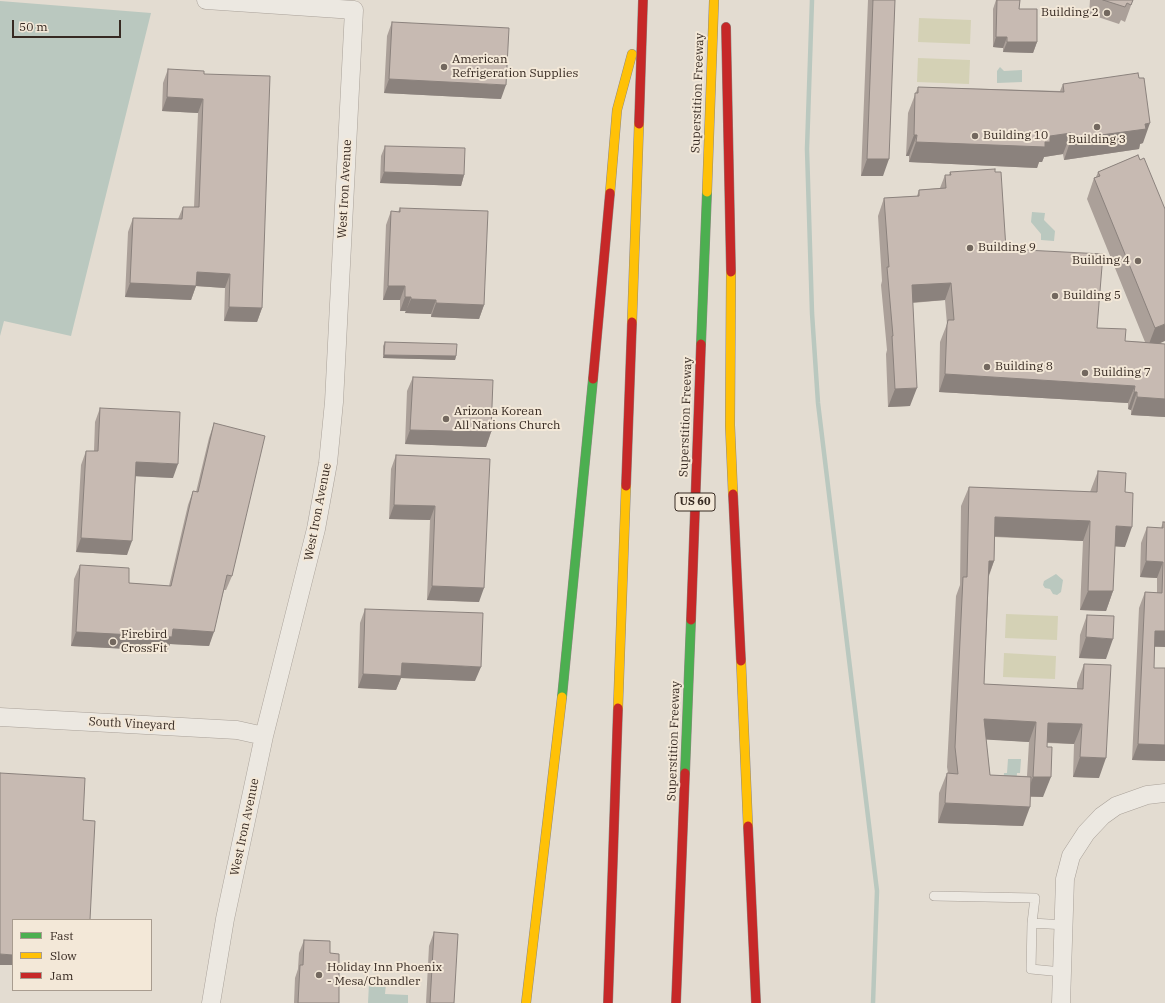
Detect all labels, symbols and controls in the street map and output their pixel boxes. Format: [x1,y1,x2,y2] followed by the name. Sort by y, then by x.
[1041,6,1099,20] place label: Building 2
[1102,8,1112,18] marker: Building 2
[14,12,123,38] scale bar
[19,19,48,34] text: 50 m
[689,33,707,153] street label: Superstition Freeway
[452,53,578,81] place label: American Refrigeration Supplies
[439,62,449,72] marker: American Refrigeration Supplies
[1092,122,1102,132] marker: Building 3
[983,129,1048,143] place label: Building 10
[970,131,980,141] marker: Building 10
[1068,133,1126,147] place label: Building 3
[335,139,355,239] street label: West Iron Avenue
[978,241,1036,255] place label: Building 9
[965,243,975,253] marker: Building 9
[1072,254,1130,268] place label: Building 4
[1133,256,1143,266] marker: Building 4
[1063,289,1121,303] place label: Building 5
[1050,291,1060,301] marker: Building 5
[677,357,695,477] street label: Superstition Freeway
[995,360,1053,374] place label: Building 8
[982,362,992,372] marker: Building 8
[1093,366,1151,380] place label: Building 7
[1080,368,1090,378] marker: Building 7
[454,405,561,433] place label: Arizona Korean All Nations Church
[441,414,451,424] marker: Arizona Korean All Nations Church
[301,462,335,562] street label: West Iron Avenue
[675,493,715,511] road number: US 60
[121,628,168,656] place label: Firebird CrossFit
[108,637,118,647] marker: Firebird CrossFit
[665,681,683,801] street label: Superstition Freeway
[88,715,176,733] street label: South Vineyard
[228,777,262,877] street label: West Iron Avenue
[12,919,152,991] legend
[50,928,74,943] text: Fast
[50,948,77,963] text: Slow
[327,961,442,989] place label: Holiday Inn Phoenix - Mesa/Chandler
[50,968,73,983] text: Jam
[314,970,324,980] marker: Holiday Inn Phoenix - Mesa/Chandler

